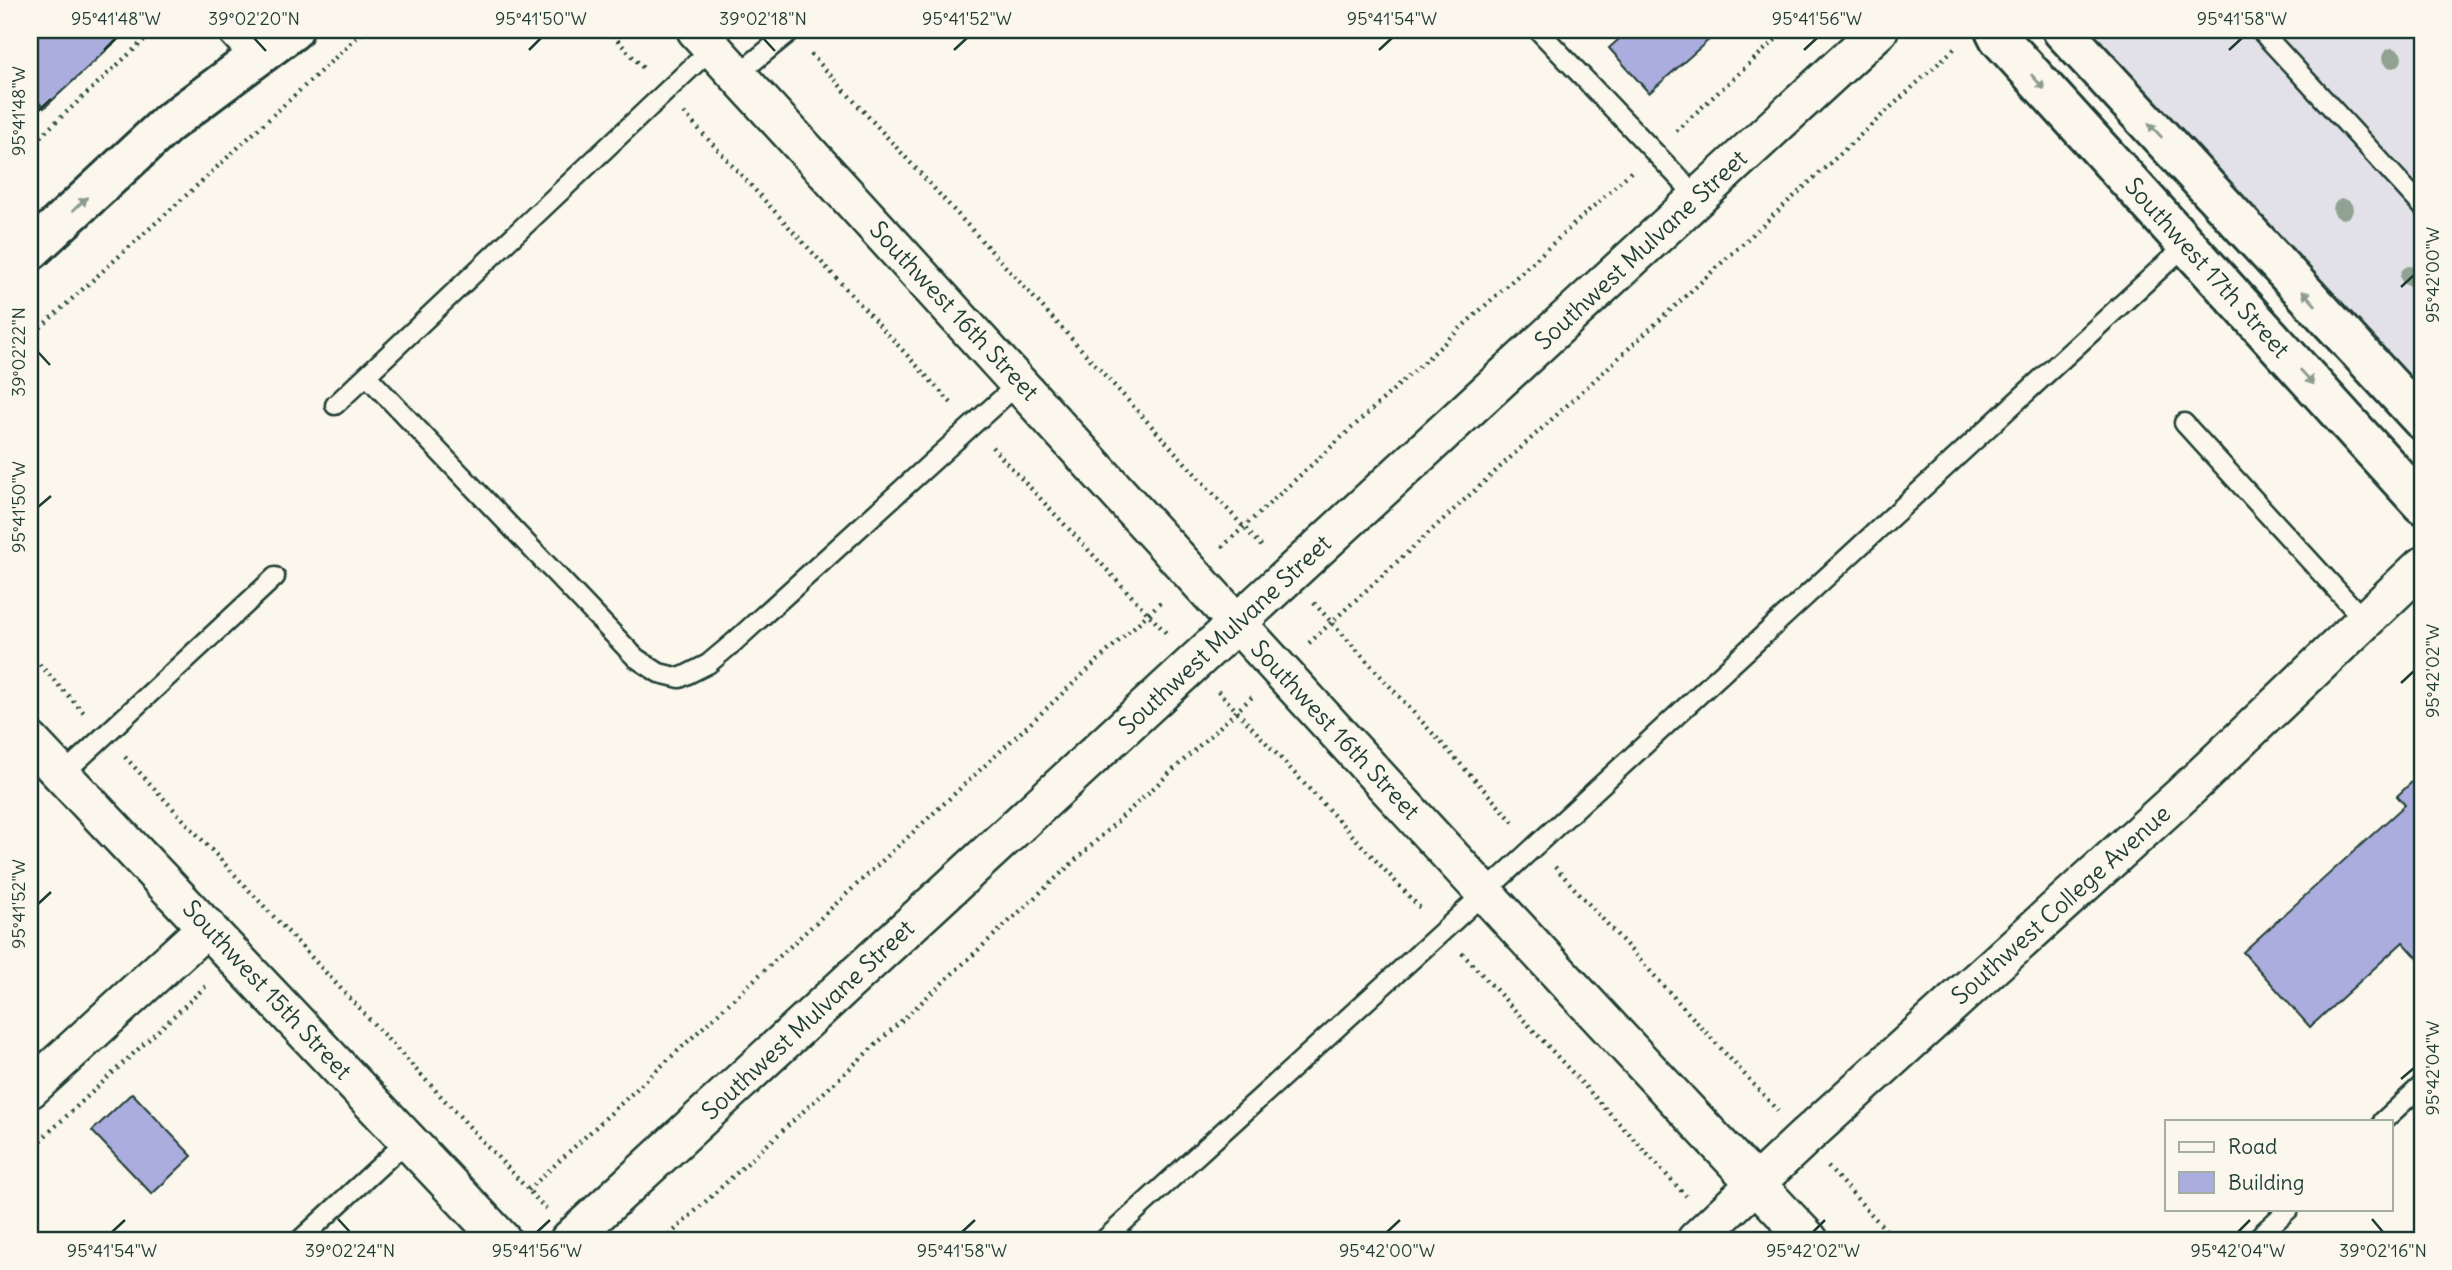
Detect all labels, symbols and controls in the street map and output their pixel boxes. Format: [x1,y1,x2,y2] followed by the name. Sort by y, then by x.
[71,7,161,30] text: 95°41'48"W
[208,7,300,30] text: 39°02'20"N
[495,7,587,30] text: 95°41'50"W
[719,7,807,30] text: 39°02'18"N
[922,7,1012,30] text: 95°41'52"W
[1347,7,1437,30] text: 95°41'54"W
[1772,7,1862,30] text: 95°41'56"W
[2197,7,2287,30] text: 95°41'58"W
[7,66,30,156] text: 95°41'48"W
[2030,73,2046,91] one-way arrow
[2147,121,2163,139] one-way arrow
[1528,143,1753,356] street label: Southwest Mulvane Street
[2119,171,2297,364] street label: Southwest 17th Street
[71,197,88,213] one-way arrow
[864,214,1046,406] street label: Southwest 16th Street
[2421,227,2444,323] text: 95°42'00"W
[2302,290,2318,307] one-way arrow
[7,307,30,397] text: 39°02'22"N
[2298,368,2314,385] one-way arrow
[7,461,30,553] text: 95°41'50"W
[1112,528,1337,741] street label: Southwest Mulvane Street
[2421,624,2444,718] text: 95°42'02"W
[1245,633,1427,825] street label: Southwest 16th Street
[1945,798,2176,1011] street label: Southwest College Avenue
[7,859,30,949] text: 95°41'52"W
[177,893,359,1085] street label: Southwest 15th Street
[695,913,920,1126] street label: Southwest Mulvane Street
[2421,1021,2444,1115] text: 95°42'04"W
[2165,1120,2392,1210] legend
[2228,1133,2277,1160] text: Road
[2228,1169,2304,1196] text: Building
[67,1239,157,1262] text: 95°41'54"W
[305,1239,395,1262] text: 39°02'24"N
[492,1239,582,1262] text: 95°41'56"W
[917,1239,1007,1262] text: 95°41'58"W
[1339,1239,1435,1262] text: 95°42'00"W
[1766,1239,1860,1262] text: 95°42'02"W
[2191,1239,2285,1262] text: 95°42'04"W
[2339,1239,2427,1262] text: 39°02'16"N

